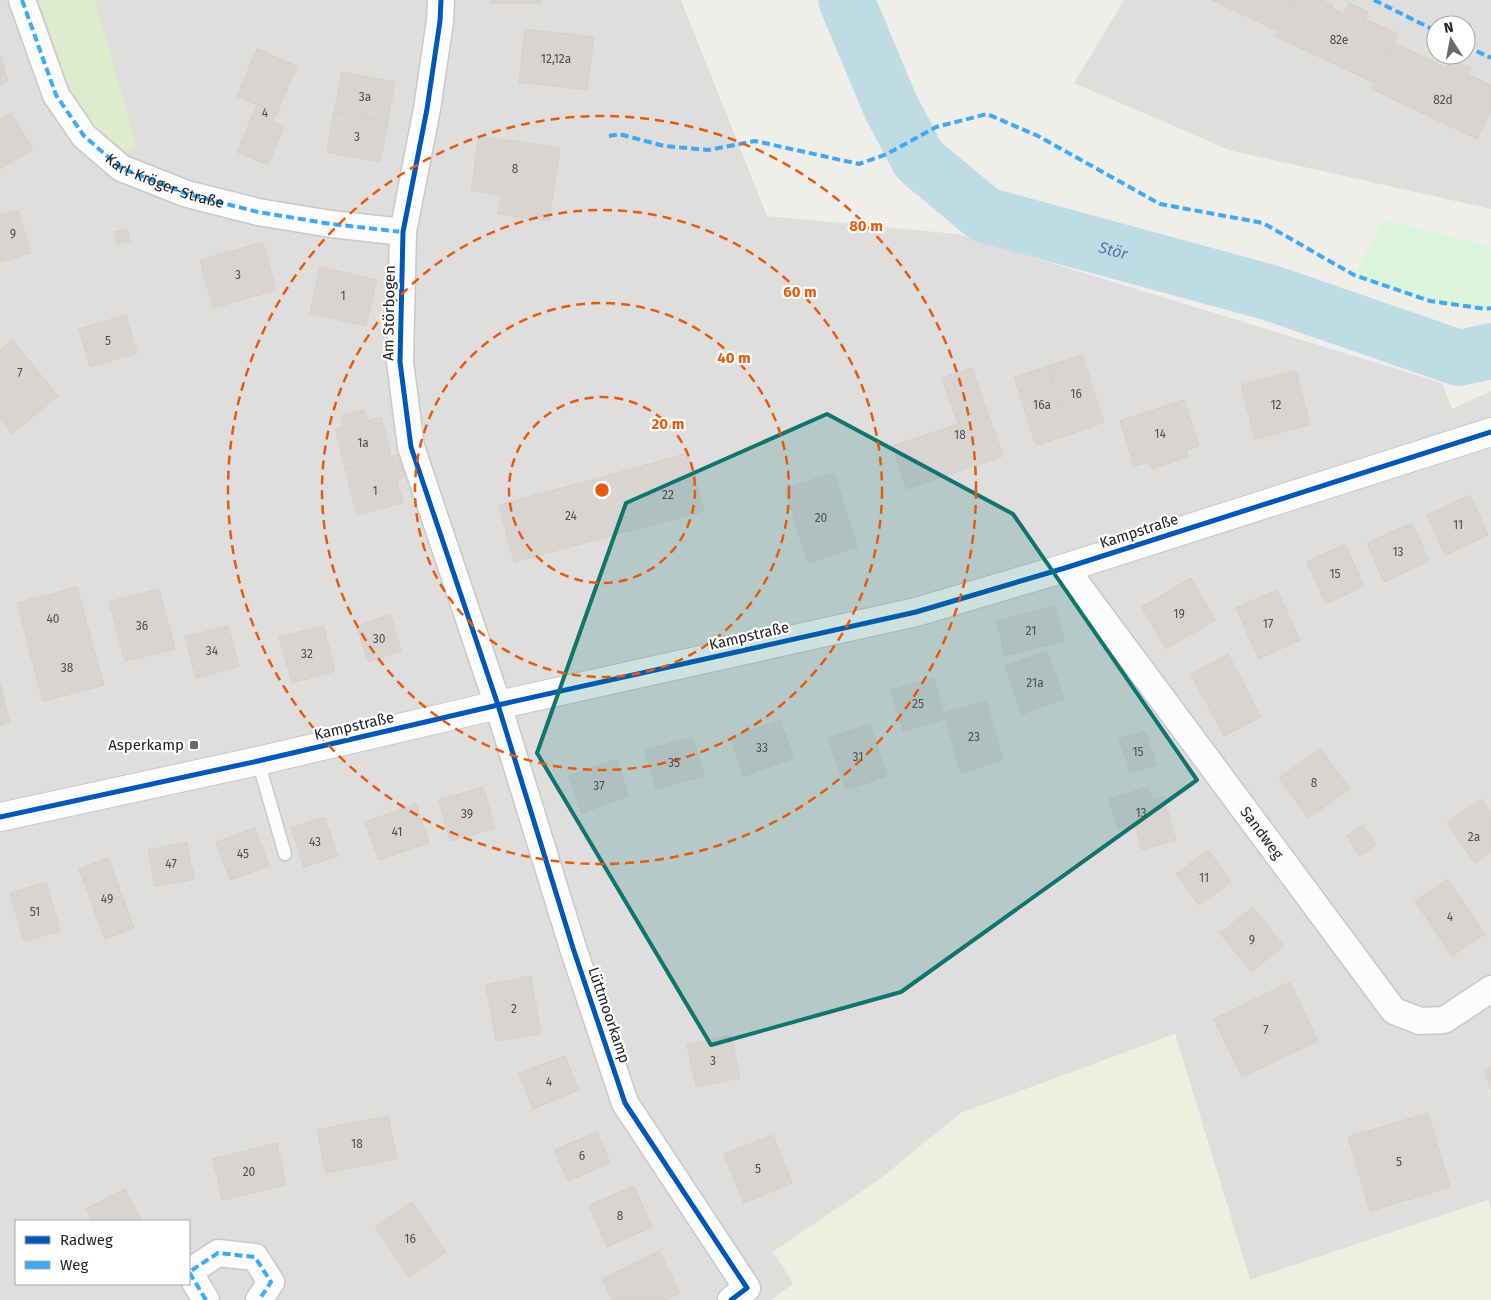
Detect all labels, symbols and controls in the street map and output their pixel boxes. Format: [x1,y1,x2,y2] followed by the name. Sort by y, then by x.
[1426,15,1476,65] north arrow
[1442,18,1455,37] text: N
[1330,33,1348,47] house number: 82e
[541,52,571,66] house number: 12,12a
[359,90,371,104] house number: 3a
[1433,93,1453,107] house number: 82d
[262,106,269,120] house number: 4
[354,130,360,144] house number: 3
[102,150,226,212] street label: Karl-Kröger-Straße
[512,162,519,176] house number: 8
[849,217,883,235] text: 80 m
[10,227,16,241] house number: 9
[1096,237,1131,263] water label: Stör
[379,265,399,361] street label: Am Störbogen
[235,268,241,282] house number: 3
[783,283,817,301] text: 60 m
[340,289,346,303] house number: 1
[105,334,111,348] house number: 5
[717,349,751,367] text: 40 m
[17,366,23,380] house number: 7
[1070,387,1082,401] house number: 16
[1033,398,1051,412] house number: 16a
[1270,398,1282,412] house number: 12
[652,415,684,433] text: 20 m
[1154,427,1166,441] house number: 14
[954,428,966,442] house number: 18
[357,436,369,450] house number: 1a
[593,481,611,499] centre of rings
[372,484,378,498] house number: 1
[662,488,674,502] house number: 22
[565,509,578,523] house number: 24
[1097,510,1181,552] street label: Kampstraße
[815,511,828,525] house number: 20
[1453,518,1463,532] house number: 11
[1392,545,1404,559] house number: 13
[1329,567,1341,581] house number: 15
[1173,607,1185,621] house number: 19
[46,612,60,626] house number: 40
[1263,617,1273,631] house number: 17
[707,618,791,654] street label: Kampstraße
[136,619,148,633] house number: 36
[1026,624,1036,638] house number: 21
[373,632,386,646] house number: 30
[206,644,219,658] house number: 34
[301,647,313,661] house number: 32
[61,661,74,675] house number: 38
[1026,676,1044,690] house number: 21a
[912,697,924,711] house number: 25
[312,708,396,744] street label: Kampstraße
[968,730,980,744] house number: 23
[108,736,184,754] place label: Asperkamp
[188,739,200,751] marker: Asperkamp
[756,741,768,755] house number: 33
[1132,745,1144,759] house number: 15
[853,750,863,764] house number: 31
[668,756,680,770] house number: 35
[1311,776,1318,790] house number: 8
[593,779,605,793] house number: 37
[1236,803,1287,863] street label: Sandweg
[1135,806,1147,820] house number: 13
[461,807,473,821] house number: 39
[392,825,402,839] house number: 41
[1468,830,1480,844] house number: 2a
[309,835,321,849] house number: 43
[237,847,249,861] house number: 45
[165,857,177,871] house number: 47
[1199,871,1209,885] house number: 11
[101,892,113,906] house number: 49
[30,905,40,919] house number: 51
[1447,910,1454,924] house number: 4
[1249,933,1255,947] house number: 9
[584,965,634,1065] street label: Lüttmoorkamp
[511,1002,517,1016] house number: 2
[1263,1023,1269,1037] house number: 7
[710,1054,716,1068] house number: 3
[546,1075,553,1089] house number: 4
[351,1137,363,1151] house number: 18
[579,1149,585,1163] house number: 6
[1396,1155,1402,1169] house number: 5
[755,1162,761,1176] house number: 5
[243,1165,256,1179] house number: 20
[617,1209,624,1223] house number: 8
[15,1220,190,1285] legend
[60,1231,113,1249] text: Radweg
[404,1232,416,1246] house number: 16
[60,1256,88,1274] text: Weg

